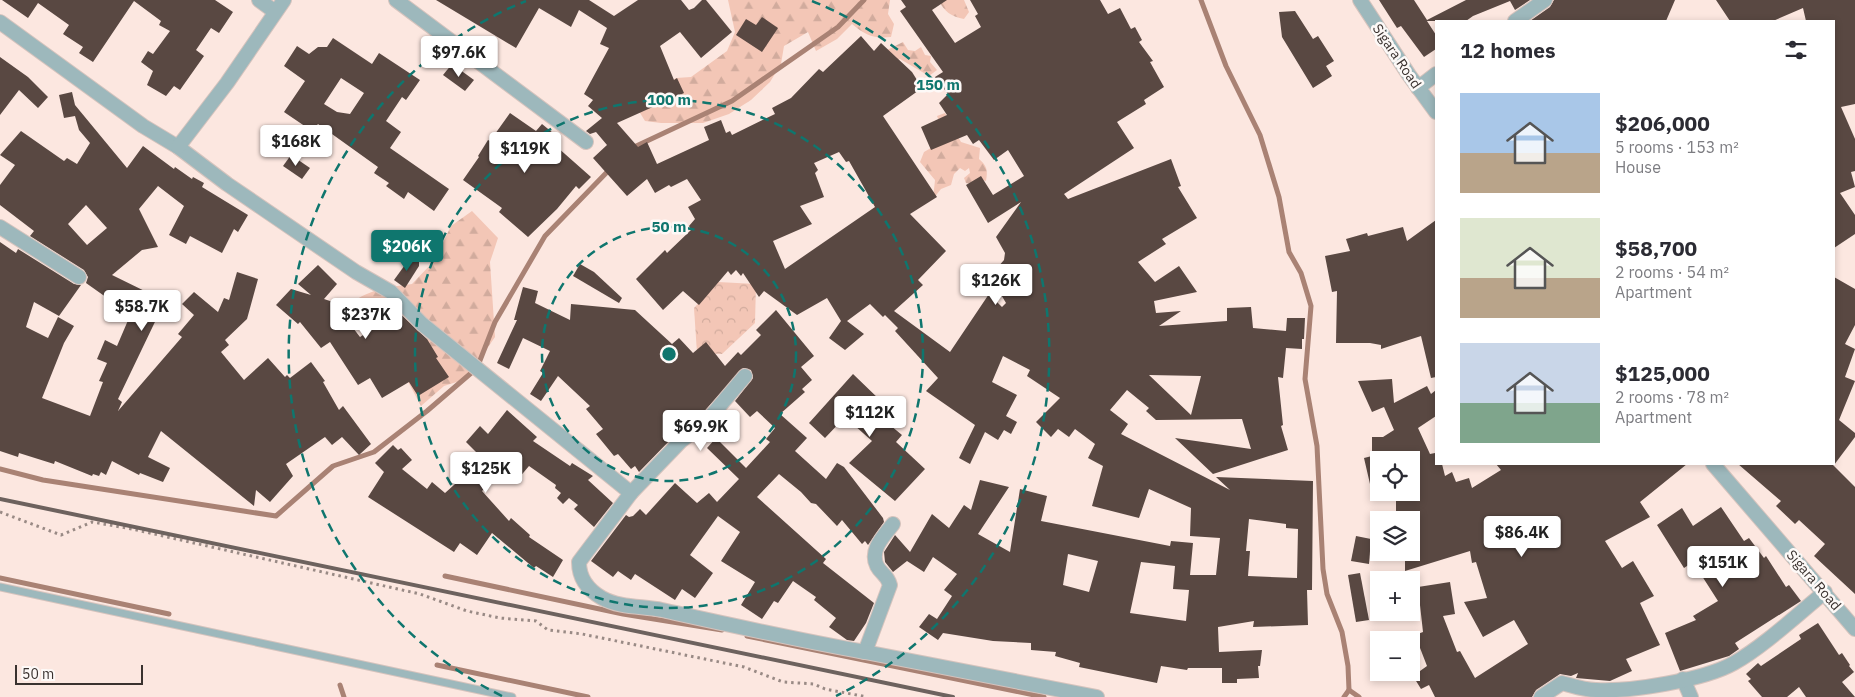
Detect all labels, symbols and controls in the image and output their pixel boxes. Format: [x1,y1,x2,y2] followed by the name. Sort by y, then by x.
[1369,20,1425,92] street label: Sigara Road
[418,36,500,78] pin: $97.6K
[1460,36,1556,64] text: 12 homes
[1782,36,1810,64] icon: filters
[432,42,486,62] text: $97.6K
[916,75,960,94] text: 150 m
[647,90,691,109] text: 100 m
[1615,109,1710,137] text: $206,000
[1500,113,1560,173] icon: home
[261,124,331,167] pin: $168K
[271,131,321,151] text: $168K
[490,132,560,174] pin: $119K
[1615,137,1739,157] text: 5 rooms · 153 m²
[500,138,550,158] text: $119K
[1615,157,1661,177] text: House
[652,217,686,236] text: 50 m
[372,230,442,272] pin: $206K
[1615,234,1697,262] text: $58,700
[382,236,432,256] text: $206K
[1500,238,1560,298] icon: home
[1615,262,1729,282] text: 2 rooms · 54 m²
[961,264,1031,306] pin: $126K
[971,270,1021,290] text: $126K
[1615,282,1692,302] text: Apartment
[101,290,183,332] pin: $58.7K
[115,296,169,316] text: $58.7K
[331,298,401,340] pin: $237K
[341,304,391,324] text: $237K
[660,345,678,363] centre of rings
[1615,359,1710,387] text: $125,000
[1500,363,1560,423] icon: home
[1615,387,1729,407] text: 2 rooms · 78 m²
[835,396,905,438] pin: $112K
[845,402,895,422] text: $112K
[1615,407,1692,427] text: Apartment
[660,410,742,452] pin: $69.9K
[674,416,728,436] text: $69.9K
[1370,451,1420,681] map controls
[1370,451,1420,501] button: locate
[451,452,521,494] pin: $125K
[461,458,511,478] text: $125K
[1370,511,1420,561] button: layers
[1481,516,1563,558] pin: $86.4K
[1495,522,1549,542] text: $86.4K
[1688,546,1758,588] pin: $151K
[1783,546,1845,614] street label: Sigara Road
[1698,552,1748,572] text: $151K
[1370,571,1420,621] button: +
[1370,631,1420,681] button: −
[15,662,142,685] scale bar
[22,665,54,683] text: 50 m

